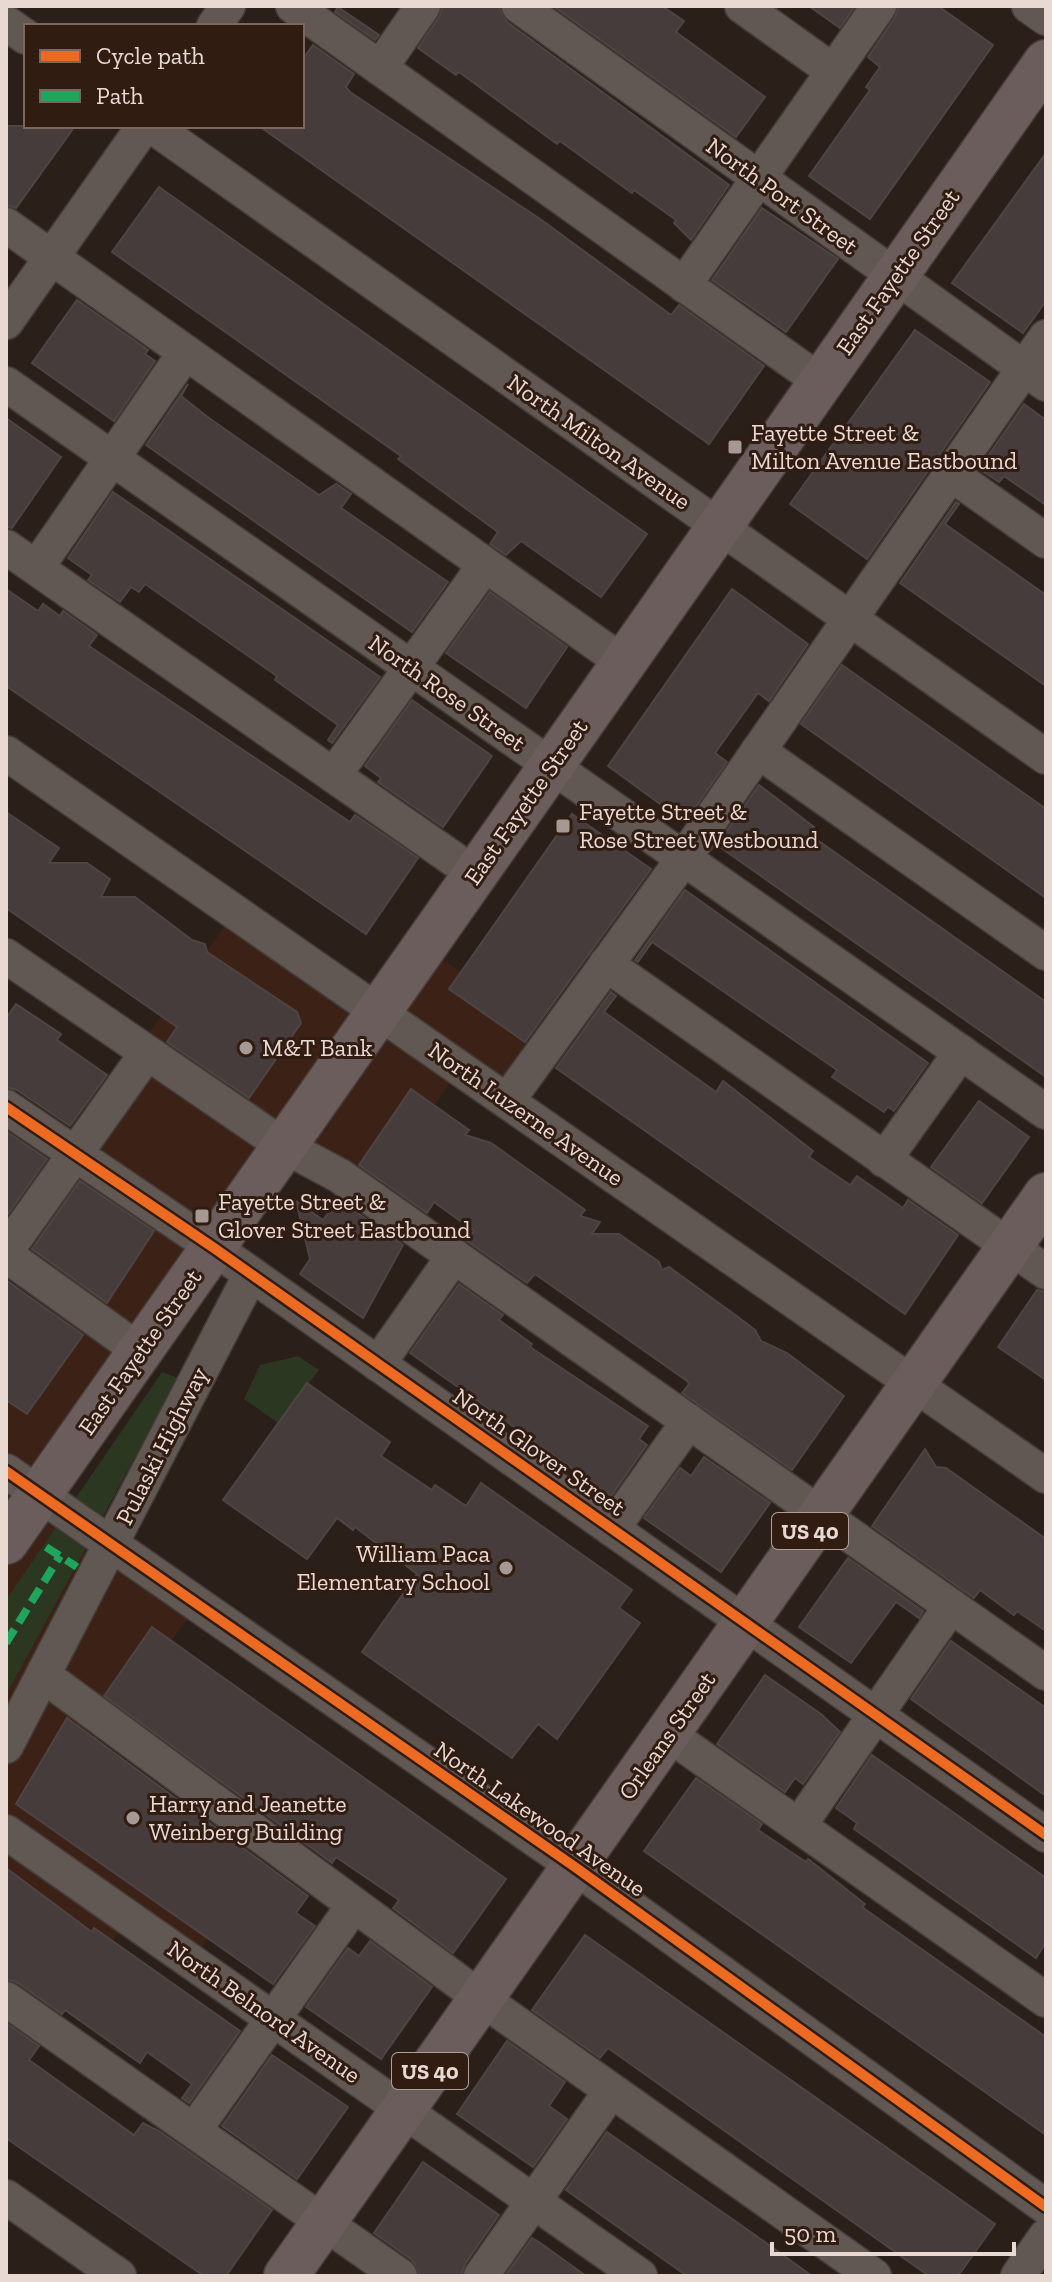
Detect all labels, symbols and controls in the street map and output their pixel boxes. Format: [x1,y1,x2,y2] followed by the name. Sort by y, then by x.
[24,24,304,128] legend
[96,41,205,70] text: Cycle path
[96,81,144,110] text: Path
[701,131,864,260] street label: North Port Street
[830,183,966,360] street label: East Fayette Street
[502,367,697,516] street label: North Milton Avenue
[751,418,1017,475] place label: Fayette Street & Milton Avenue Eastbound
[726,438,744,456] marker: Fayette Street & Milton Avenue Eastbound
[363,628,531,757] street label: North Rose Street
[458,713,594,890] street label: East Fayette Street
[579,797,819,854] place label: Fayette Street & Rose Street Westbound
[554,817,572,835] marker: Fayette Street & Rose Street Westbound
[262,1033,373,1062] place label: M&T Bank
[423,1035,630,1192] street label: North Luzerne Avenue
[237,1039,255,1057] marker: M&T Bank
[218,1187,470,1244] place label: Fayette Street & Glover Street Eastbound
[193,1207,211,1225] marker: Fayette Street & Glover Street Eastbound
[72,1263,208,1440] street label: East Fayette Street
[109,1361,214,1529] street label: Pulaski Highway
[448,1381,631,1522] street label: North Glover Street
[772,1513,848,1549] road number: US 40
[296,1539,490,1596] place label: William Paca Elementary School
[497,1559,515,1577] marker: William Paca Elementary School
[612,1666,721,1805] street label: Orleans Street
[429,1735,652,1903] street label: North Lakewood Avenue
[149,1789,347,1846] place label: Harry and Jeanette Weinberg Building
[124,1809,142,1827] marker: Harry and Jeanette Weinberg Building
[162,1934,367,2089] street label: North Belnord Avenue
[392,2053,468,2089] road number: US 40
[772,2206,1014,2256] scale bar
[784,2219,837,2248] text: 50 m

